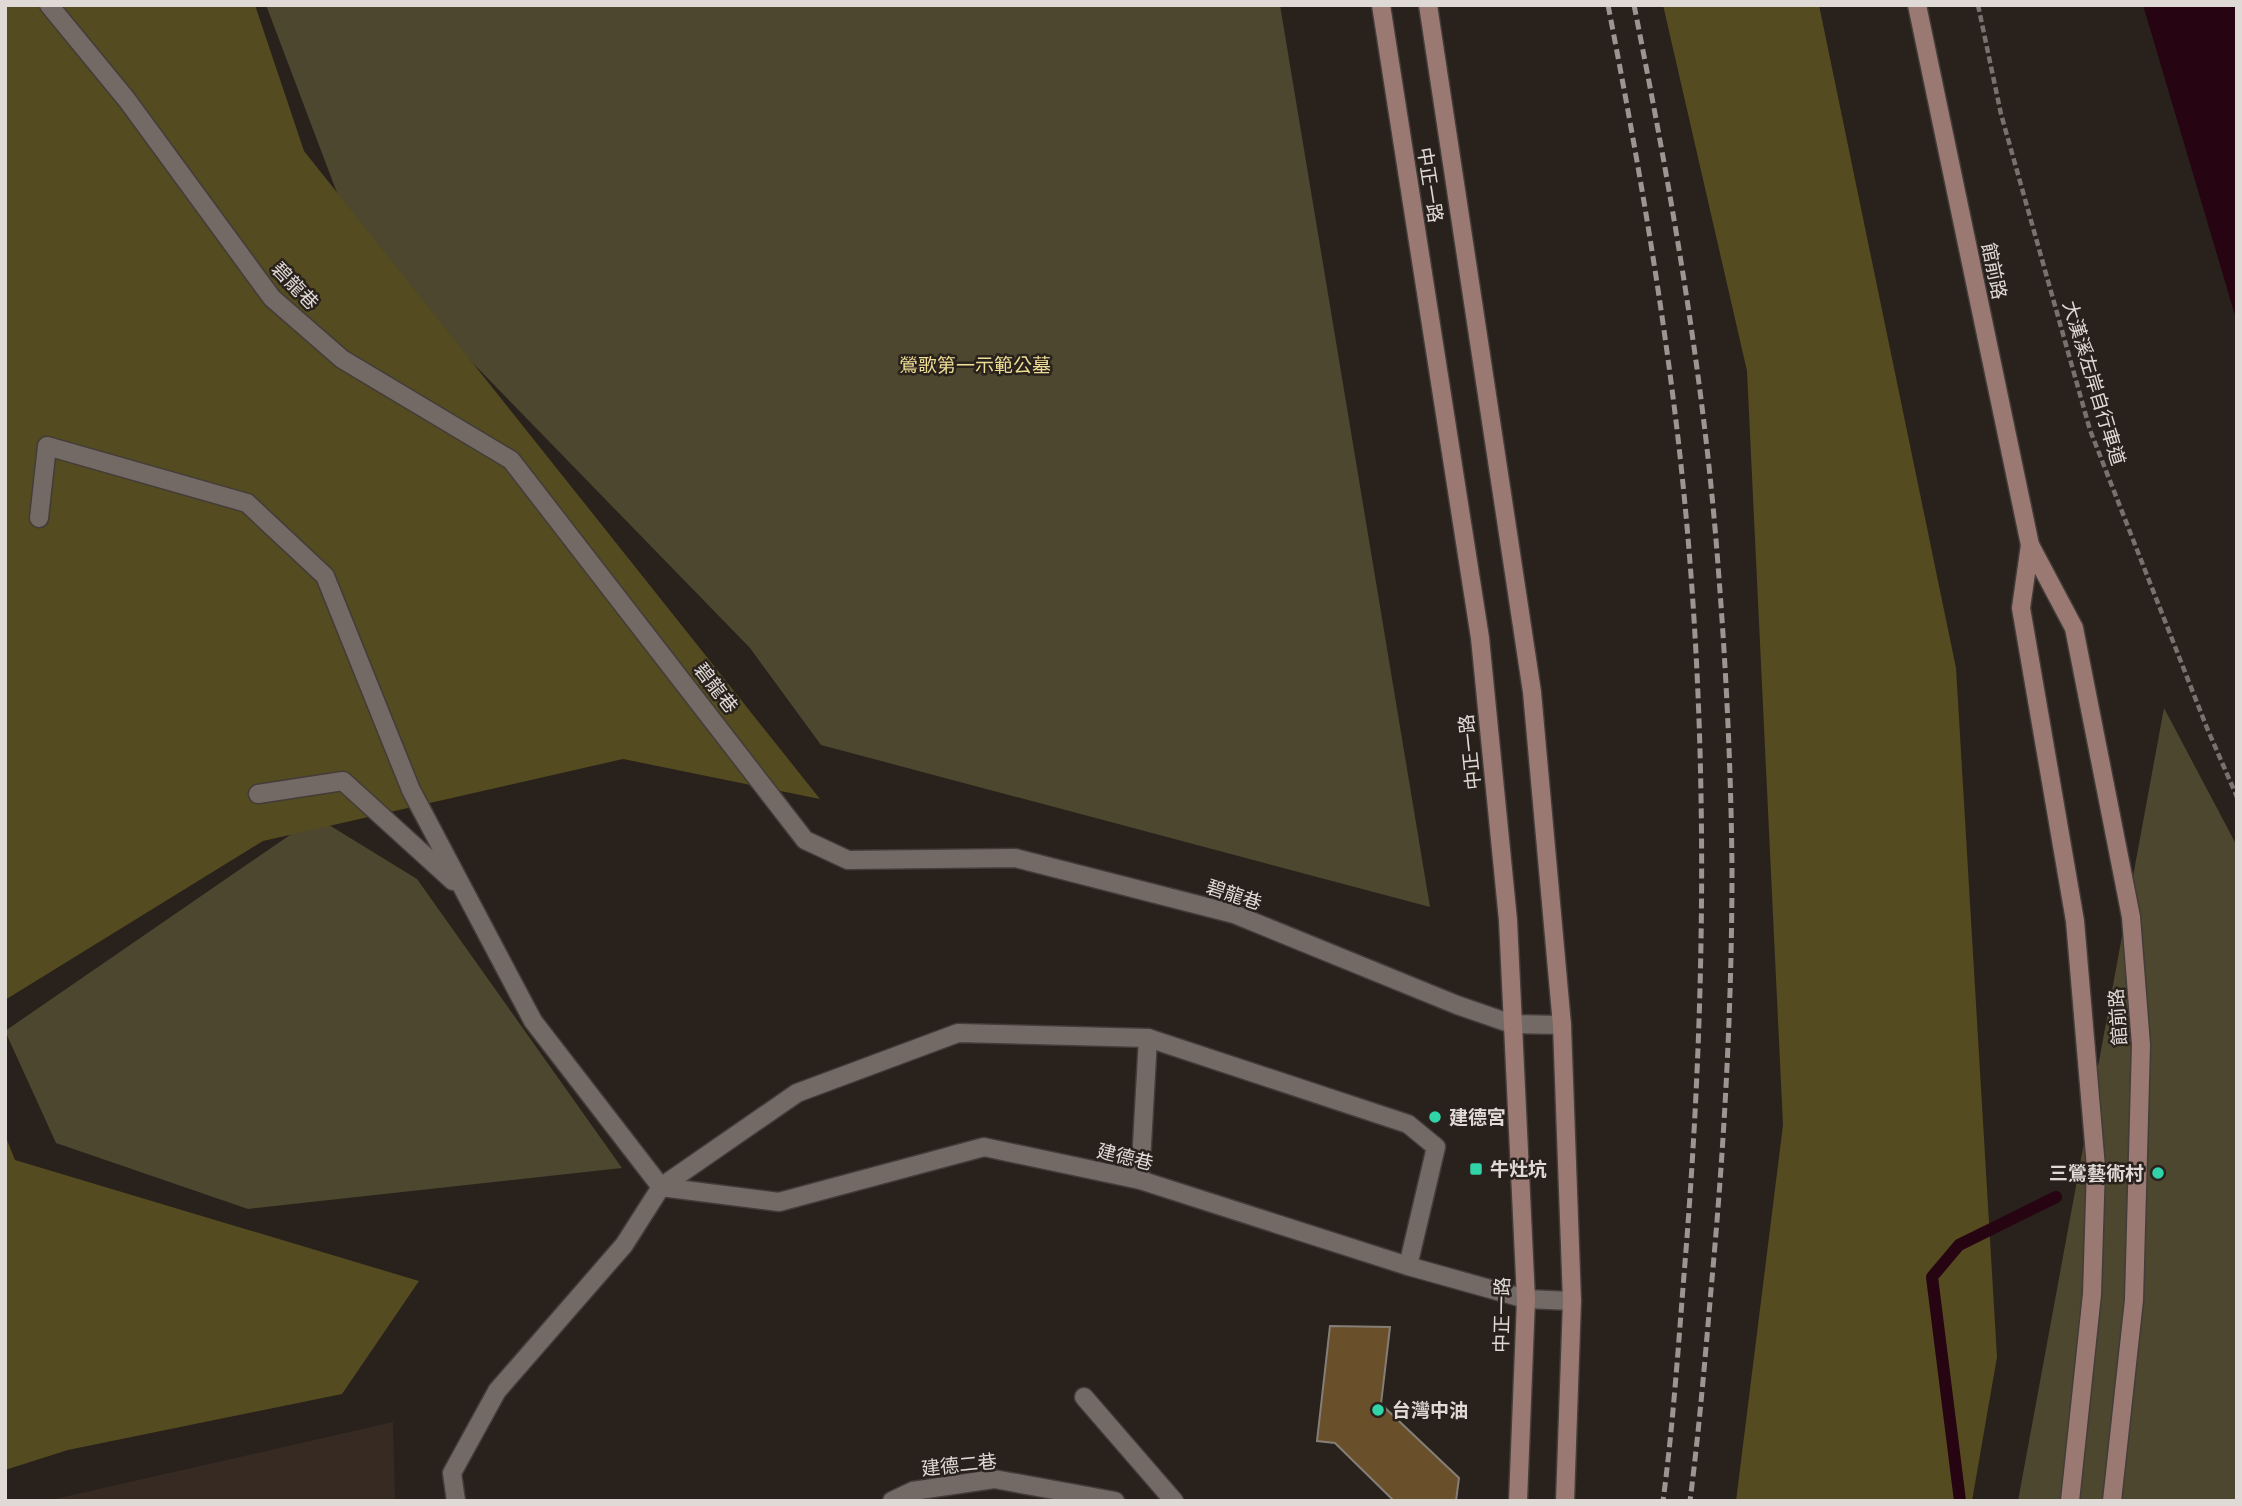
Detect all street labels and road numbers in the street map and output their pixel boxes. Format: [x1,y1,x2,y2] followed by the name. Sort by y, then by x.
[1413,146,1447,224] street label: 中正一路
[1977,241,2011,301] street label: 館前路
[267,258,323,314] street label: 碧龍巷
[2058,298,2130,468] street label: 大漢溪左岸自行車道
[689,658,743,718] street label: 碧龍巷
[1455,713,1485,791] street label: 中正一路
[1203,875,1265,915] street label: 碧龍巷
[2105,988,2131,1046] street label: 館前路
[1095,1139,1155,1175] street label: 建德巷
[1490,1277,1514,1353] street label: 中正一路
[920,1450,998,1480] street label: 建德二巷

